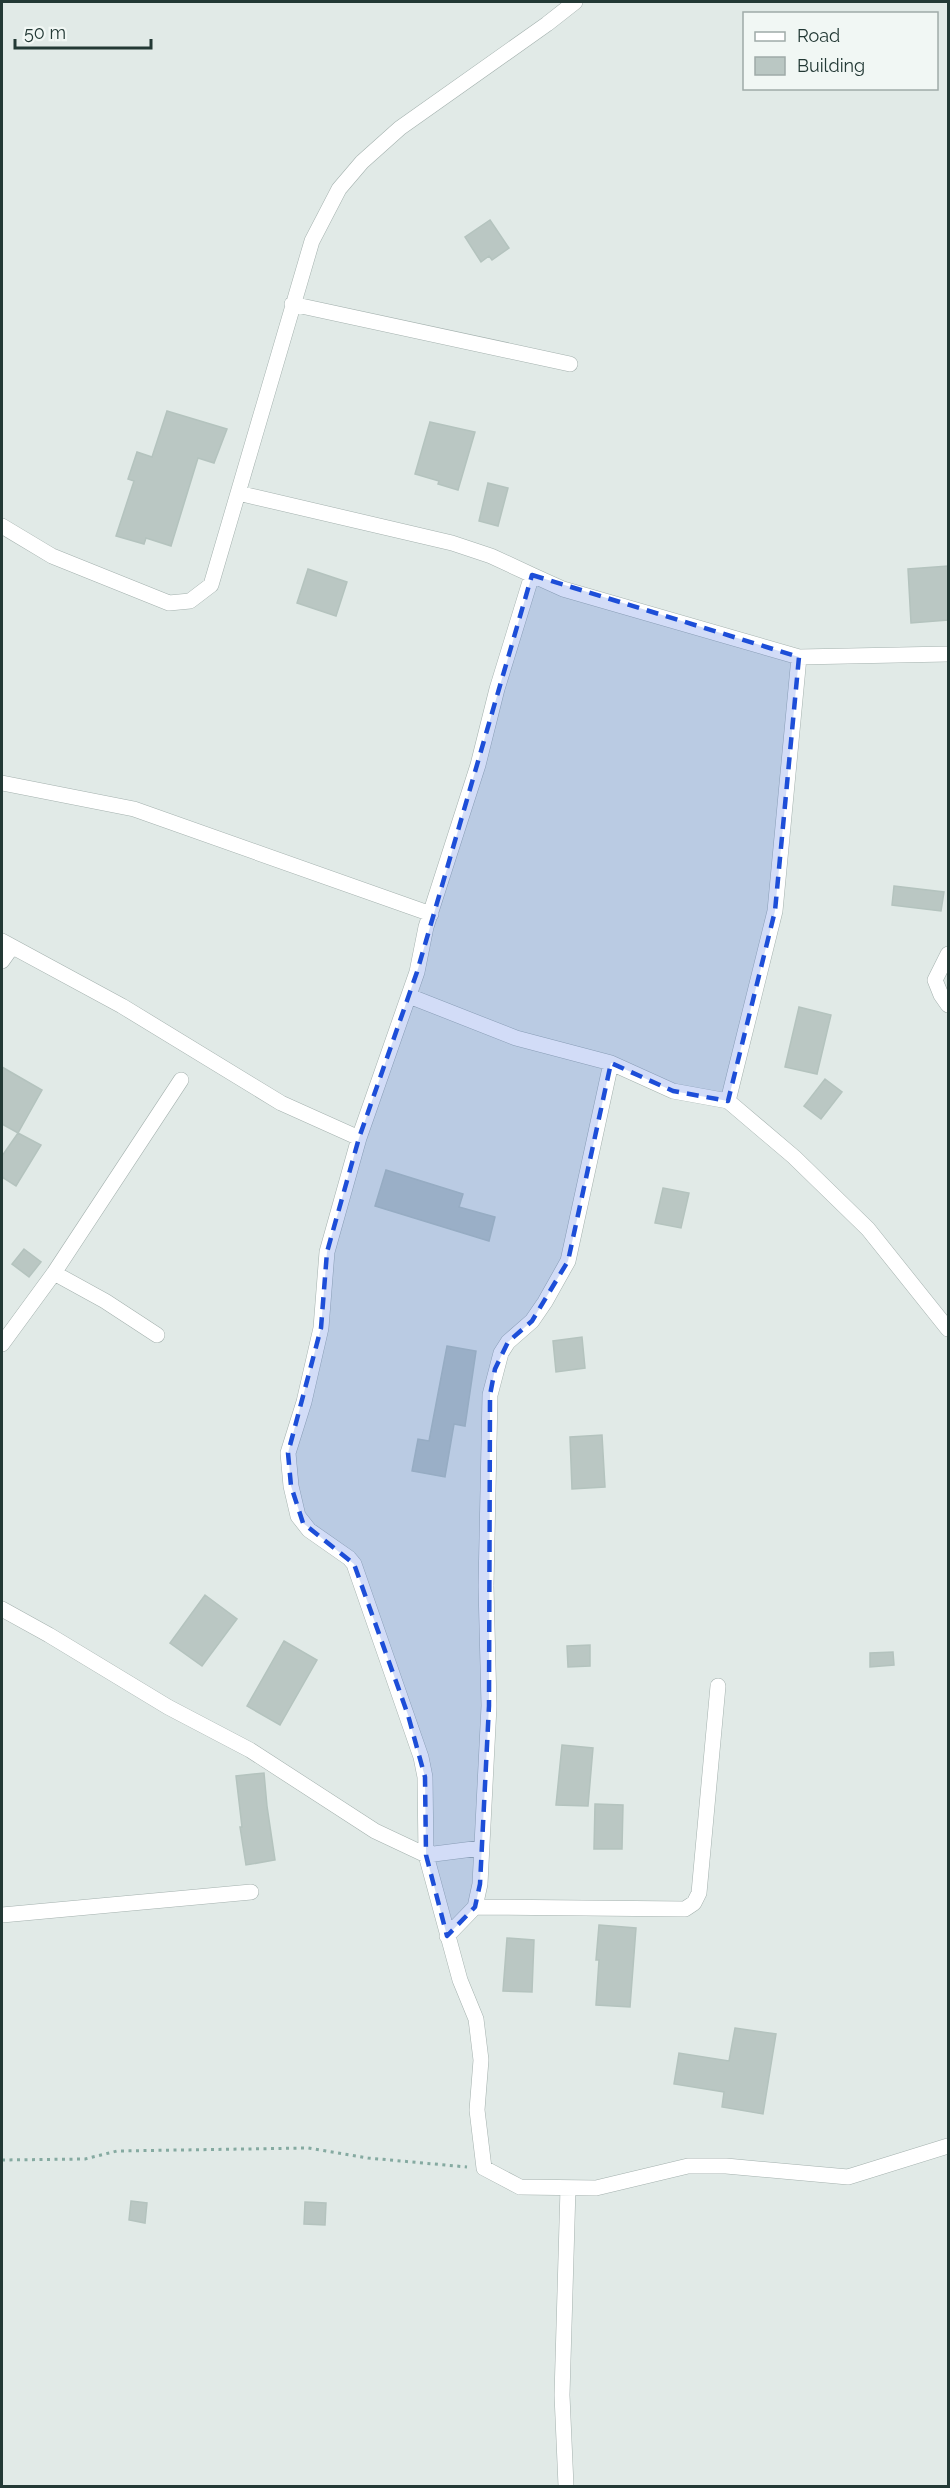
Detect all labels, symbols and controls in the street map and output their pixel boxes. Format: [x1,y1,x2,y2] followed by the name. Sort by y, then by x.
[15,12,152,50] scale bar
[743,12,938,90] legend
[24,22,66,43] text: 50 m
[797,25,840,46] text: Road
[797,55,865,76] text: Building

